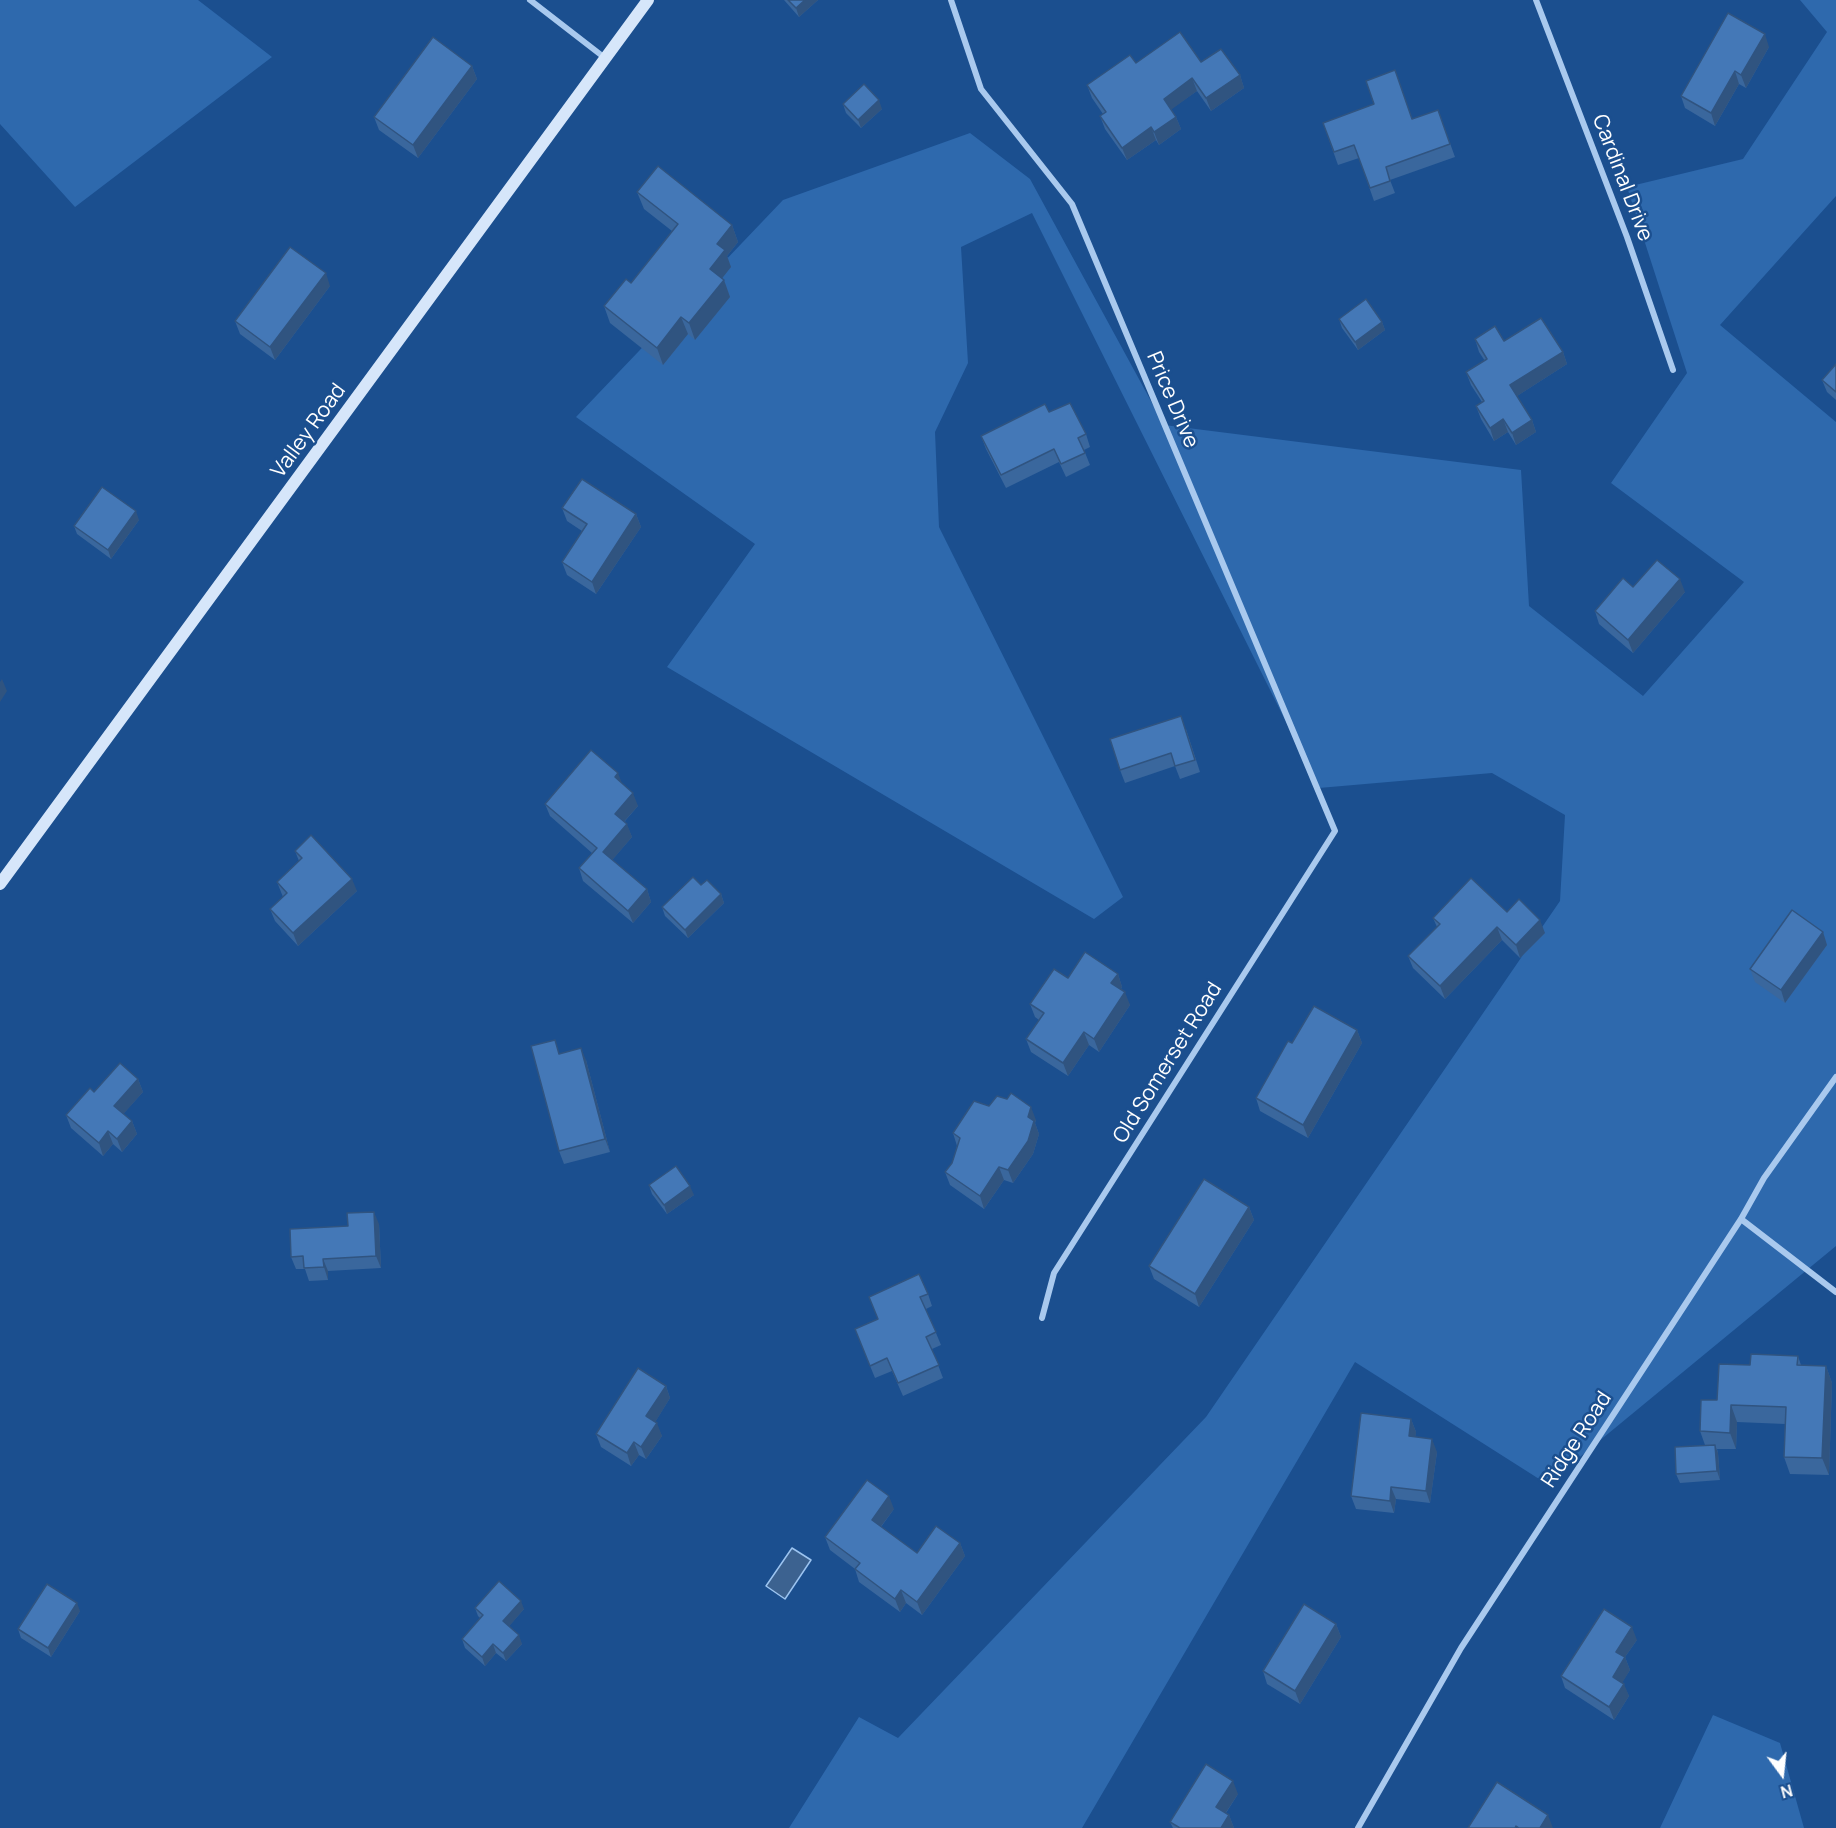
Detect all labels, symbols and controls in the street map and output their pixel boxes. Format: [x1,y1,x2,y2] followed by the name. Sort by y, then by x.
[1586,111,1658,245] street label: Cardinal Drive
[1140,348,1204,452] street label: Price Drive
[266,379,352,483] street label: Valley Road
[1108,978,1228,1148] street label: Old Somerset Road
[1537,1387,1617,1493] street label: Ridge Road
[1752,1744,1812,1804] north arrow
[1778,1779,1795,1804] text: N

